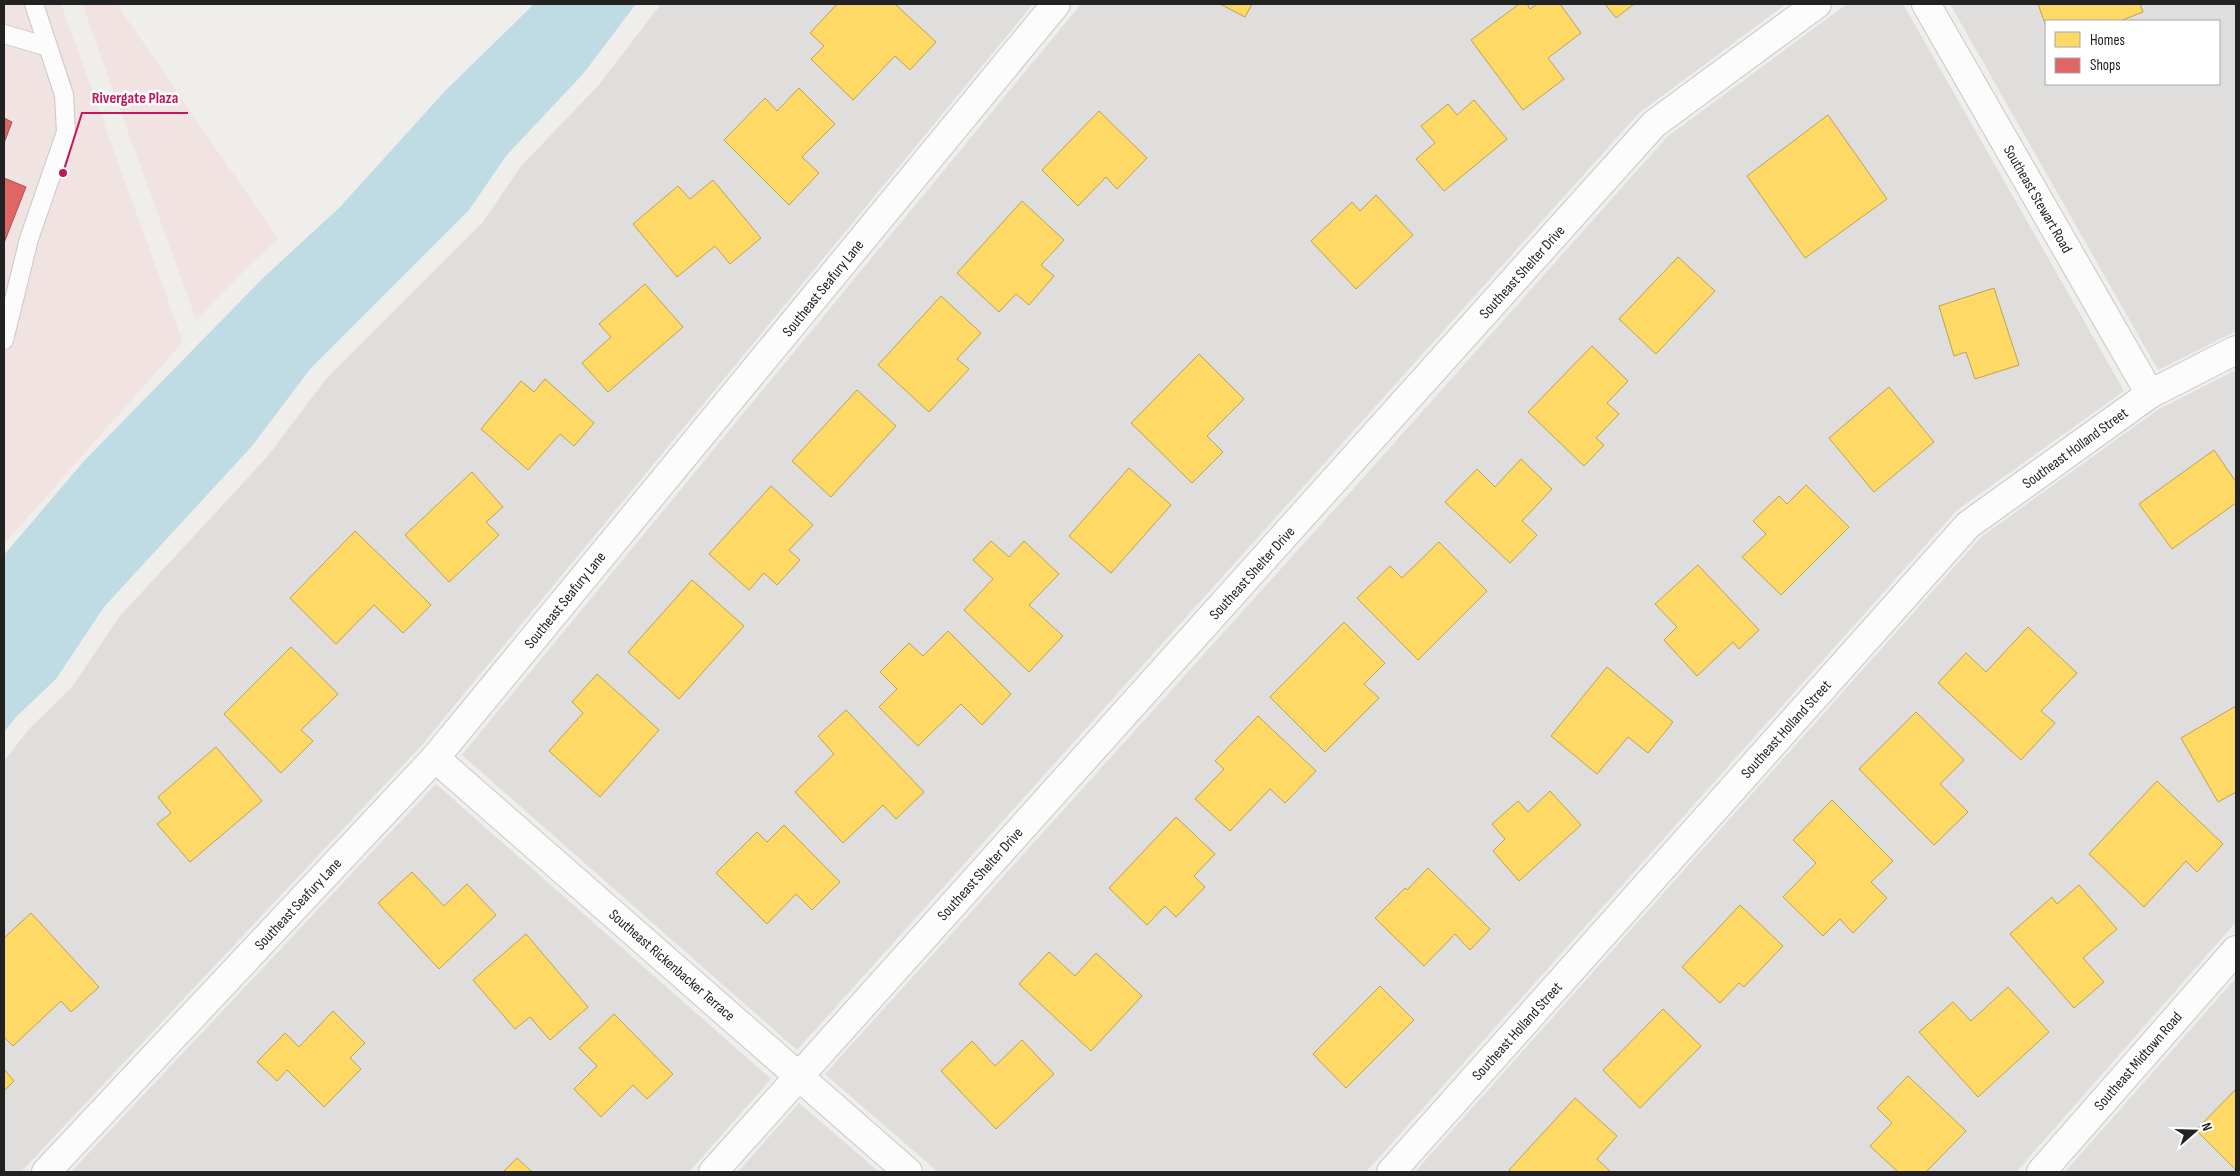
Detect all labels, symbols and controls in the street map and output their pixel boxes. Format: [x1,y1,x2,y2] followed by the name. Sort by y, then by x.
[2045,20,2220,85] legend
[2090,31,2125,50] text: Homes
[2090,56,2121,75] text: Shops
[82,82,188,113] callout: Rivergate Plaza
[92,89,178,108] text: Rivergate Plaza
[1999,142,2076,257] street label: Southeast Stewart Road
[1475,222,1569,323] street label: Southeast Shelter Drive
[778,236,868,341] street label: Southeast Seafury Lane
[2019,403,2132,493] street label: Southeast Holland Street
[1205,523,1299,624] street label: Southeast Shelter Drive
[520,548,610,653] street label: Southeast Seafury Lane
[1737,676,1836,783] street label: Southeast Holland Street
[933,824,1027,925] street label: Southeast Shelter Drive
[251,854,346,954] street label: Southeast Seafury Lane
[605,905,739,1025] street label: Southeast Rickenbacker Terrace
[1468,978,1567,1085] street label: Southeast Holland Street
[2090,1008,2187,1115] street label: Southeast Midtown Road
[2170,1106,2220,1156] north arrow
[2197,1120,2216,1133] text: N

